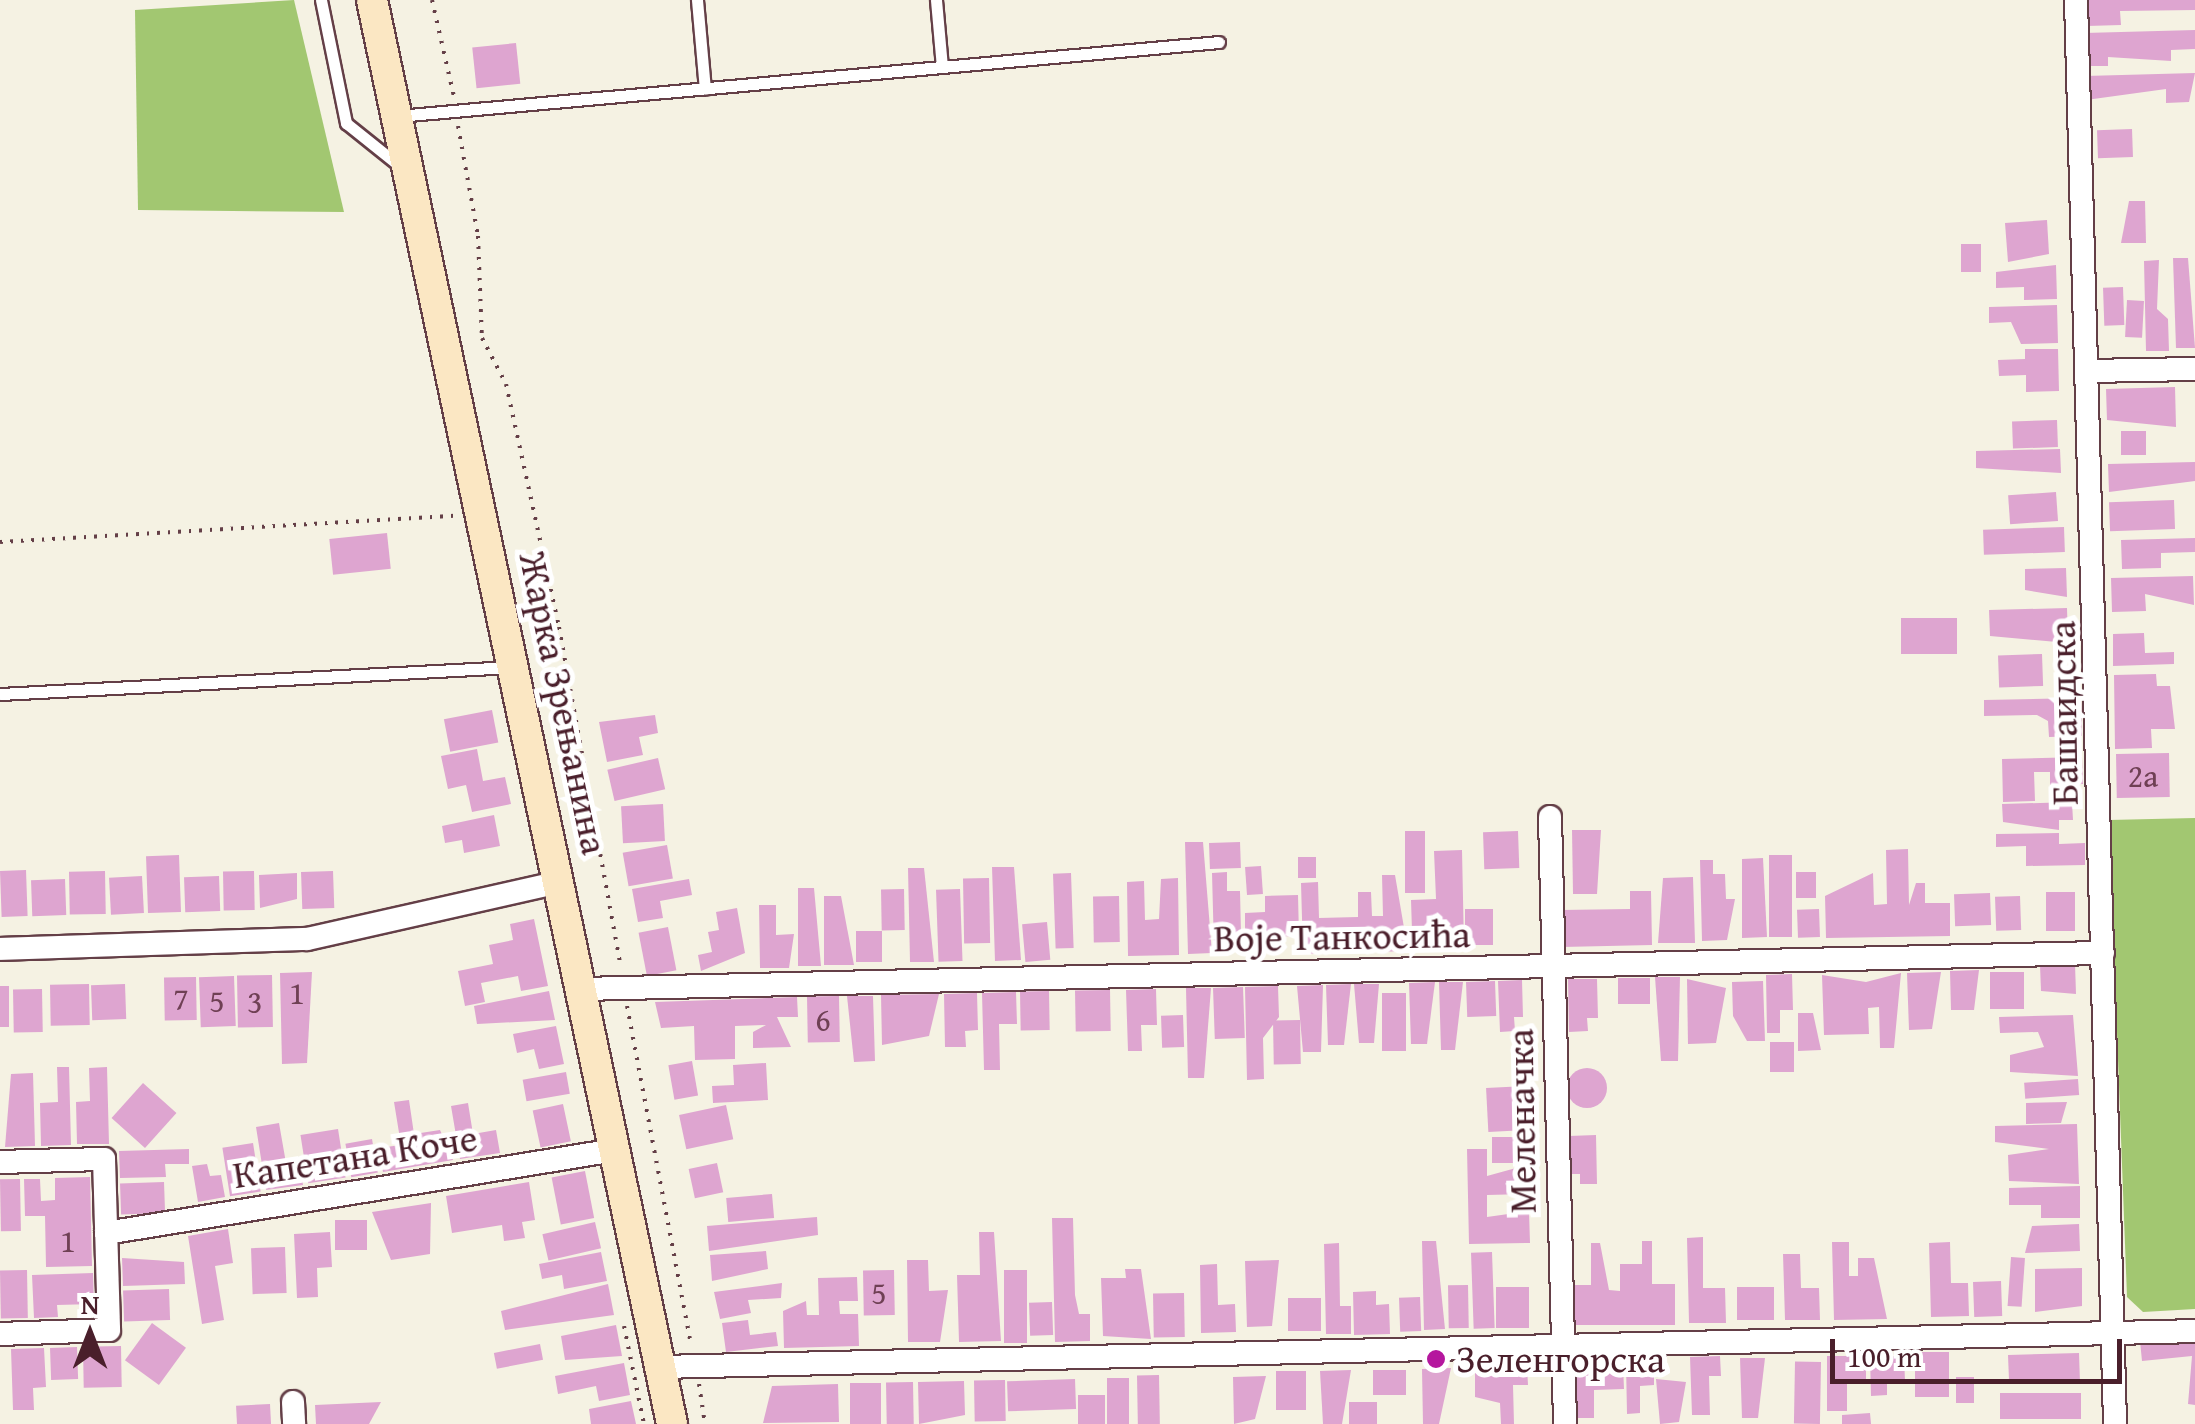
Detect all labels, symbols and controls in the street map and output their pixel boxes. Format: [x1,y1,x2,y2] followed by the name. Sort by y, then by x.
[510,548,618,858] street label: Жарка Зрењанина
[2039,620,2087,806] street label: Башаидска
[2128,757,2158,795] house number: 2a
[1213,911,1471,961] street label: Воје Танкосића
[289,974,305,1012] house number: 1
[173,980,189,1018] house number: 7
[209,982,225,1020] house number: 5
[247,983,263,1021] house number: 3
[815,1001,831,1039] house number: 6
[1497,1028,1545,1214] street label: Меленачка
[230,1114,480,1198] street label: Капетана Коче
[60,1222,76,1260] house number: 1
[871,1274,887,1312] house number: 5
[81,1283,99,1324] text: N
[40,1284,140,1384] north arrow
[1835,1319,2128,1381] scale bar
[1847,1334,1921,1378] text: 100 m
[1456,1336,1665,1382] place label: Зеленгорска
[1425,1348,1447,1370] marker: Зеленгорска

